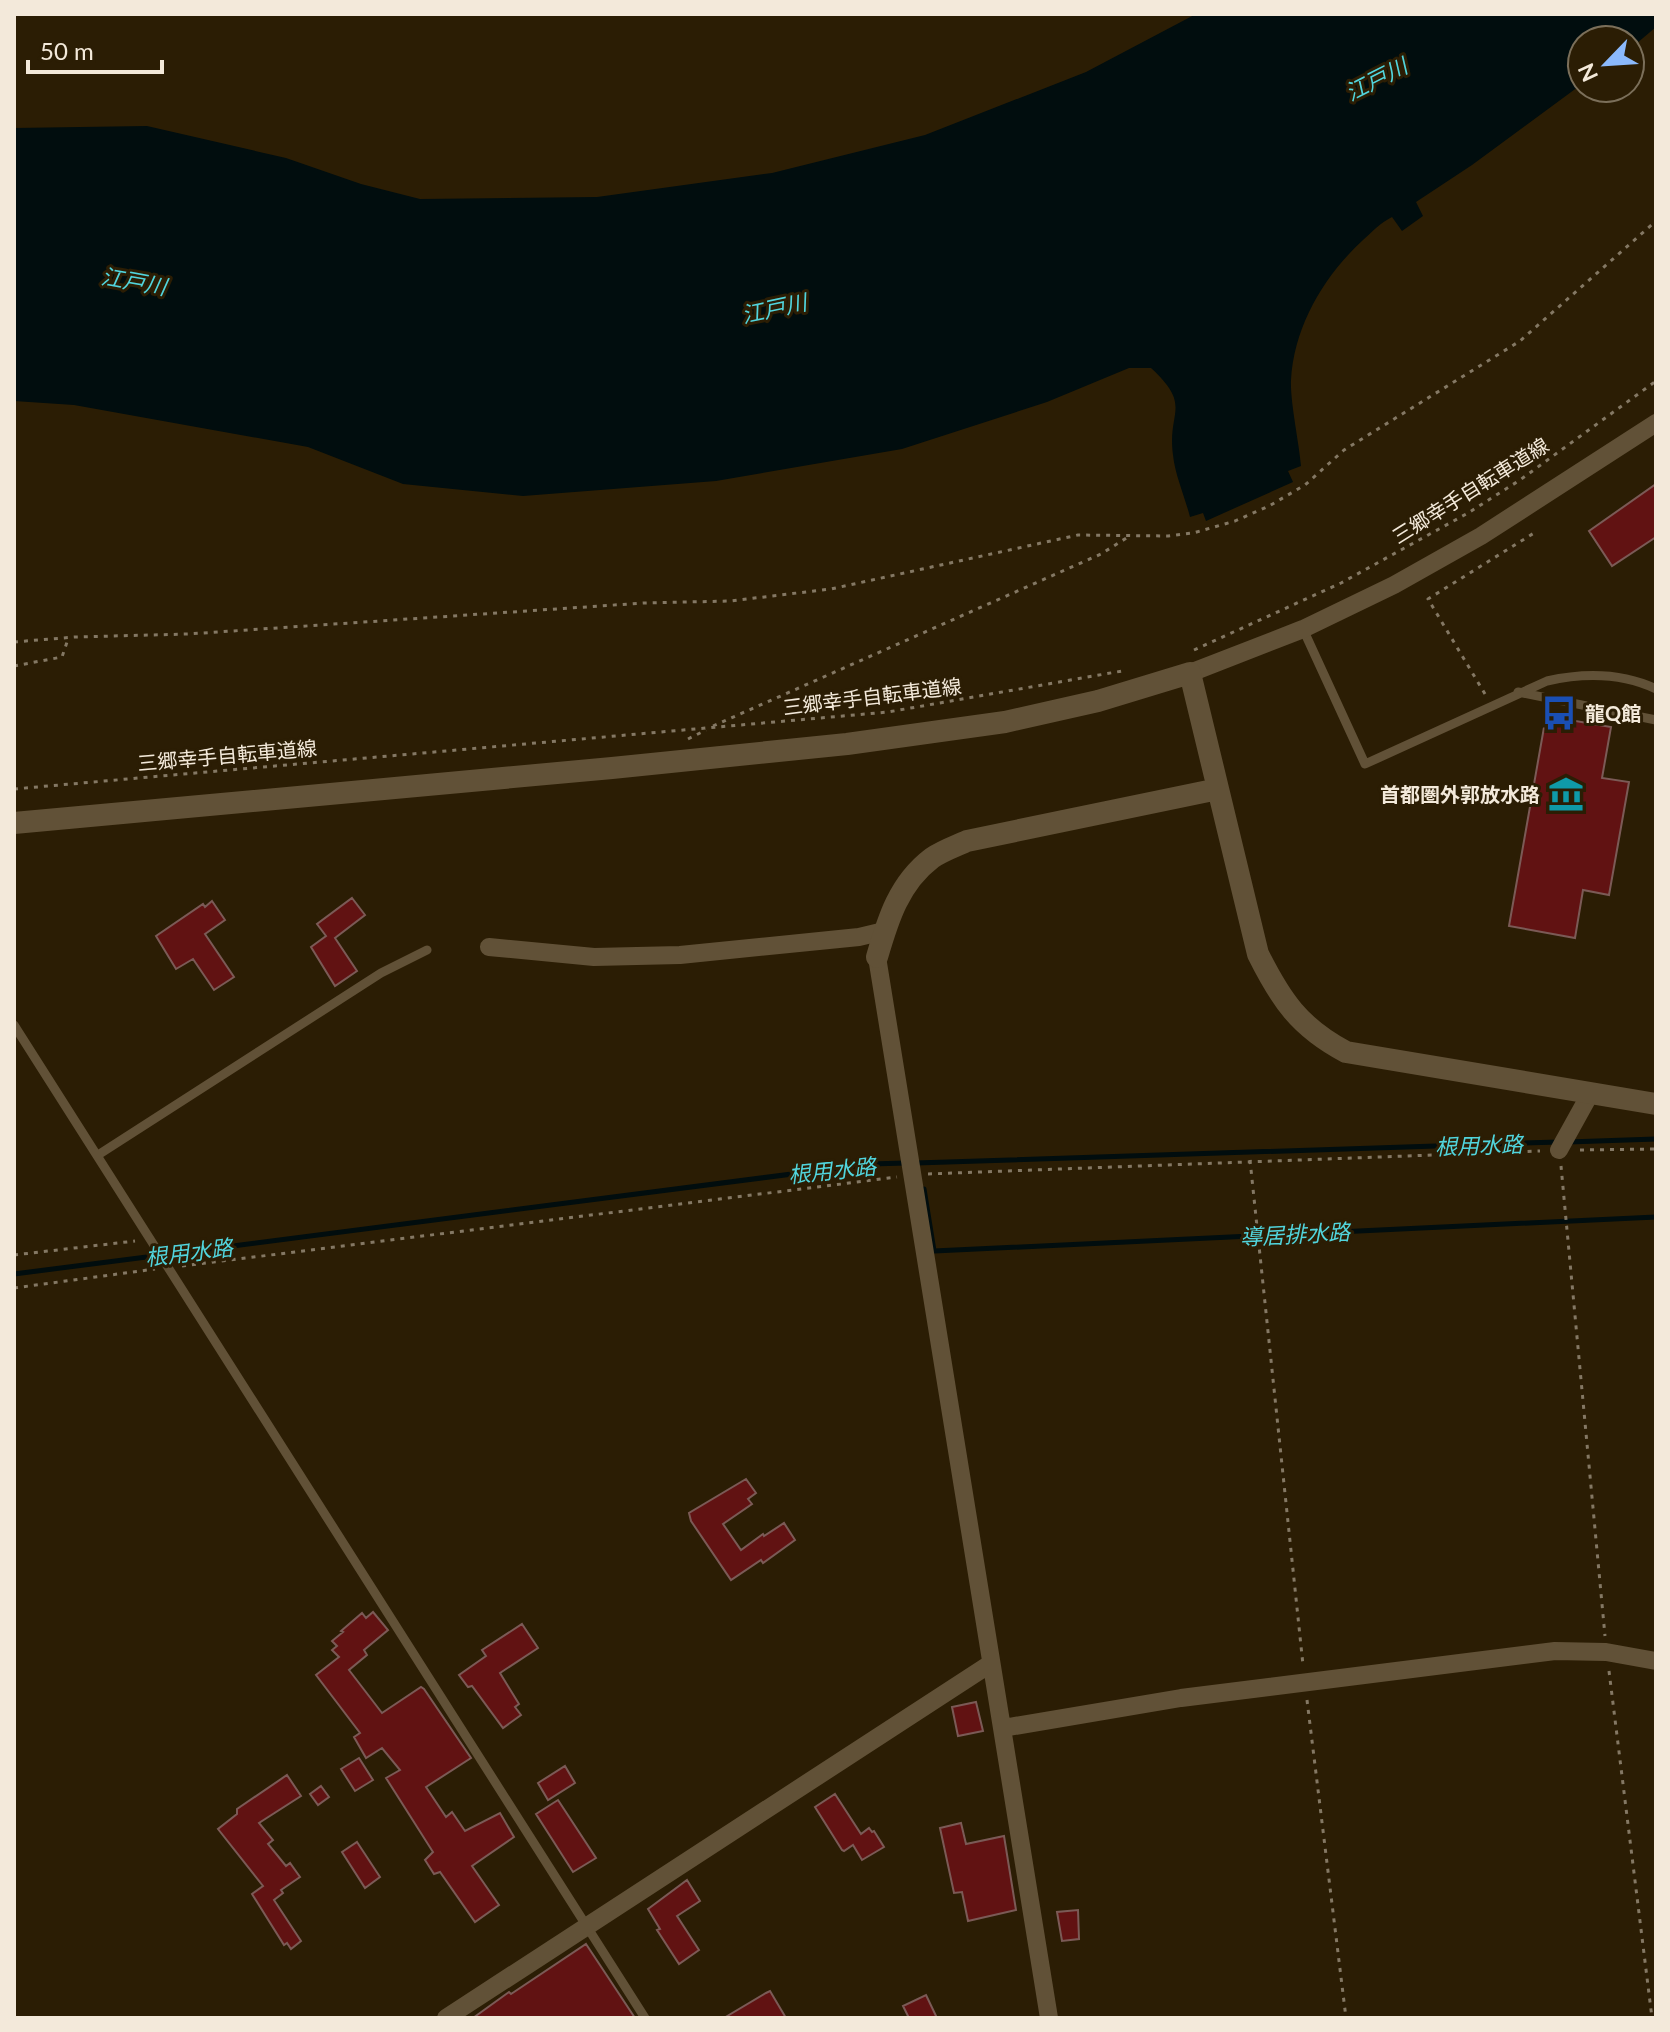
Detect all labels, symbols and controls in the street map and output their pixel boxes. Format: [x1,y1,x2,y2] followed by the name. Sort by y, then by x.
[28,24,162,74] scale bar
[1566,24,1646,104] north arrow
[40,36,94,65] text: 50 m
[1340,51,1413,106] water label: 江戸川
[1572,59,1603,86] text: N
[99,262,171,300] water label: 江戸川
[739,288,811,328] water label: 江戸川
[1387,432,1553,548] street label: 三郷幸手自転車道線
[781,673,963,719] street label: 三郷幸手自転車道線
[1540,694,1578,732] bus stop icon: 龍Q館
[1585,701,1641,725] place label: 龍Q館
[136,735,318,775] street label: 三郷幸手自転車道線
[1547,775,1585,813] museum icon: 首都圏外郭放水路
[1380,782,1540,806] place label: 首都圏外郭放水路
[1435,1130,1525,1160] water label: 根用水路
[787,1152,879,1188] water label: 根用水路
[1239,1218,1353,1250] water label: 導居排水路
[144,1233,236,1271] water label: 根用水路

